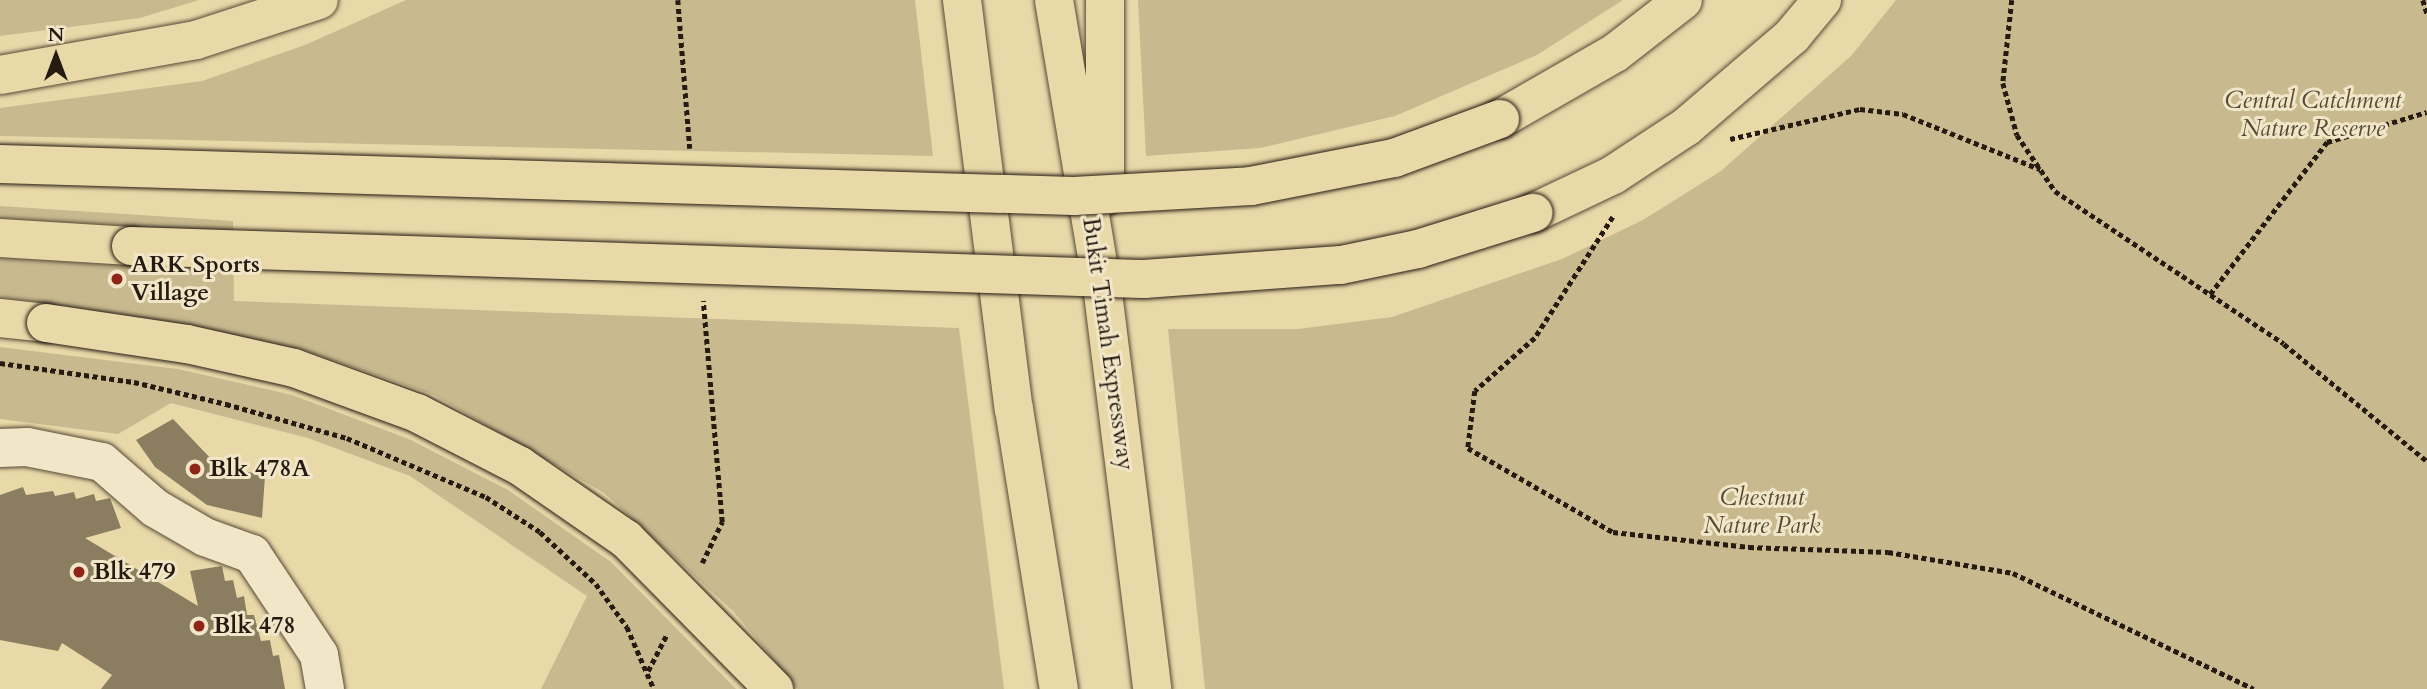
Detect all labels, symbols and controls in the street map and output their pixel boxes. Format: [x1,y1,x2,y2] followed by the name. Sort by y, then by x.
[21,21,91,91] north arrow
[48,22,64,48] text: N
[2225,87,2401,143] park label: Central Catchment Nature Reserve
[1076,216,1140,472] street label: Bukit Timah Expressway
[131,251,260,307] place label: ARK Sports Village
[109,271,125,287] marker: ARK Sports Village
[209,455,310,483] place label: Blk 478A
[187,461,203,477] marker: Blk 478A
[1704,484,1820,540] park label: Chestnut Nature Park
[93,558,176,586] place label: Blk 479
[71,564,87,580] marker: Blk 479
[213,612,296,640] place label: Blk 478
[191,618,207,634] marker: Blk 478

